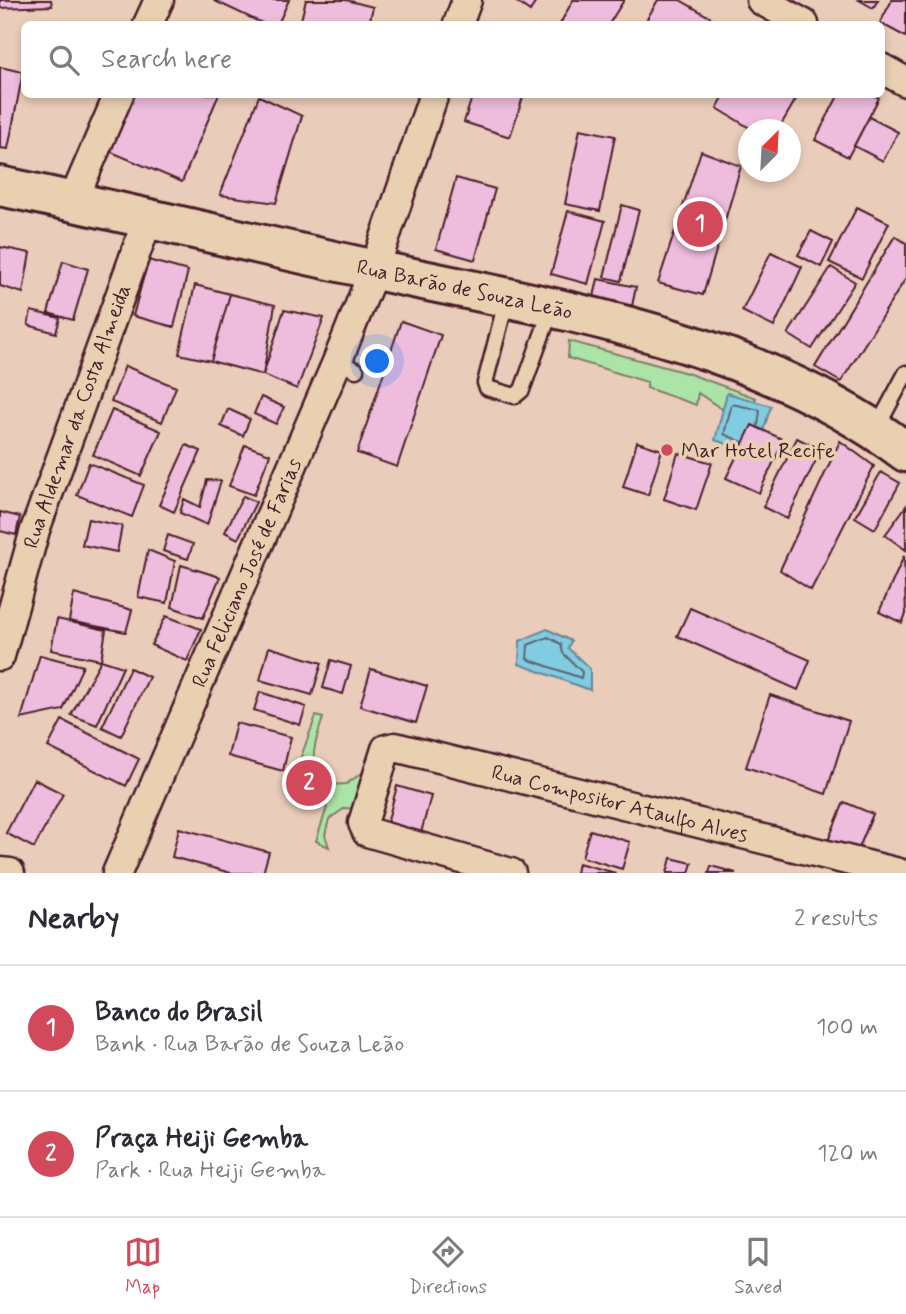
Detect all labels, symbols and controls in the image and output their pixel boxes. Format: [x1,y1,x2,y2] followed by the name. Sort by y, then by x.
[21,21,885,98] search box
[45,41,83,79] icon: search
[101,43,232,77] text: Search here
[738,119,801,182] north arrow
[677,198,723,250] pin: 1
[354,253,575,327] street label: Rua Barão de Souza Leão
[18,281,138,552] street label: Rua Aldemar da Costa Almeida
[360,344,394,378] your location
[681,437,835,465] place label: Mar Hotel Recife
[659,442,675,458] marker: Mar Hotel Recife
[186,454,309,692] street label: Rua Feliciano José de Farias
[286,757,332,809] pin: 2
[489,759,751,850] street label: Rua Compositor Ataulfo Alves
[28,899,119,938] text: Nearby
[794,904,878,934] text: 2 results
[95,996,263,1030] text: Banco do Brasil
[46,1013,56,1043] text: 1
[816,1013,878,1043] text: 100 m
[95,1030,404,1060] text: Bank · Rua Barão de Souza Leão
[95,1122,308,1156] text: Praça Heiji Gemba
[45,1139,57,1169] text: 2
[817,1139,878,1169] text: 120 m
[95,1156,325,1186] text: Park · Rua Heiji Gemba
[124,1233,162,1300] tab: Map
[409,1233,487,1300] tab: Directions
[734,1233,782,1300] tab: Saved

